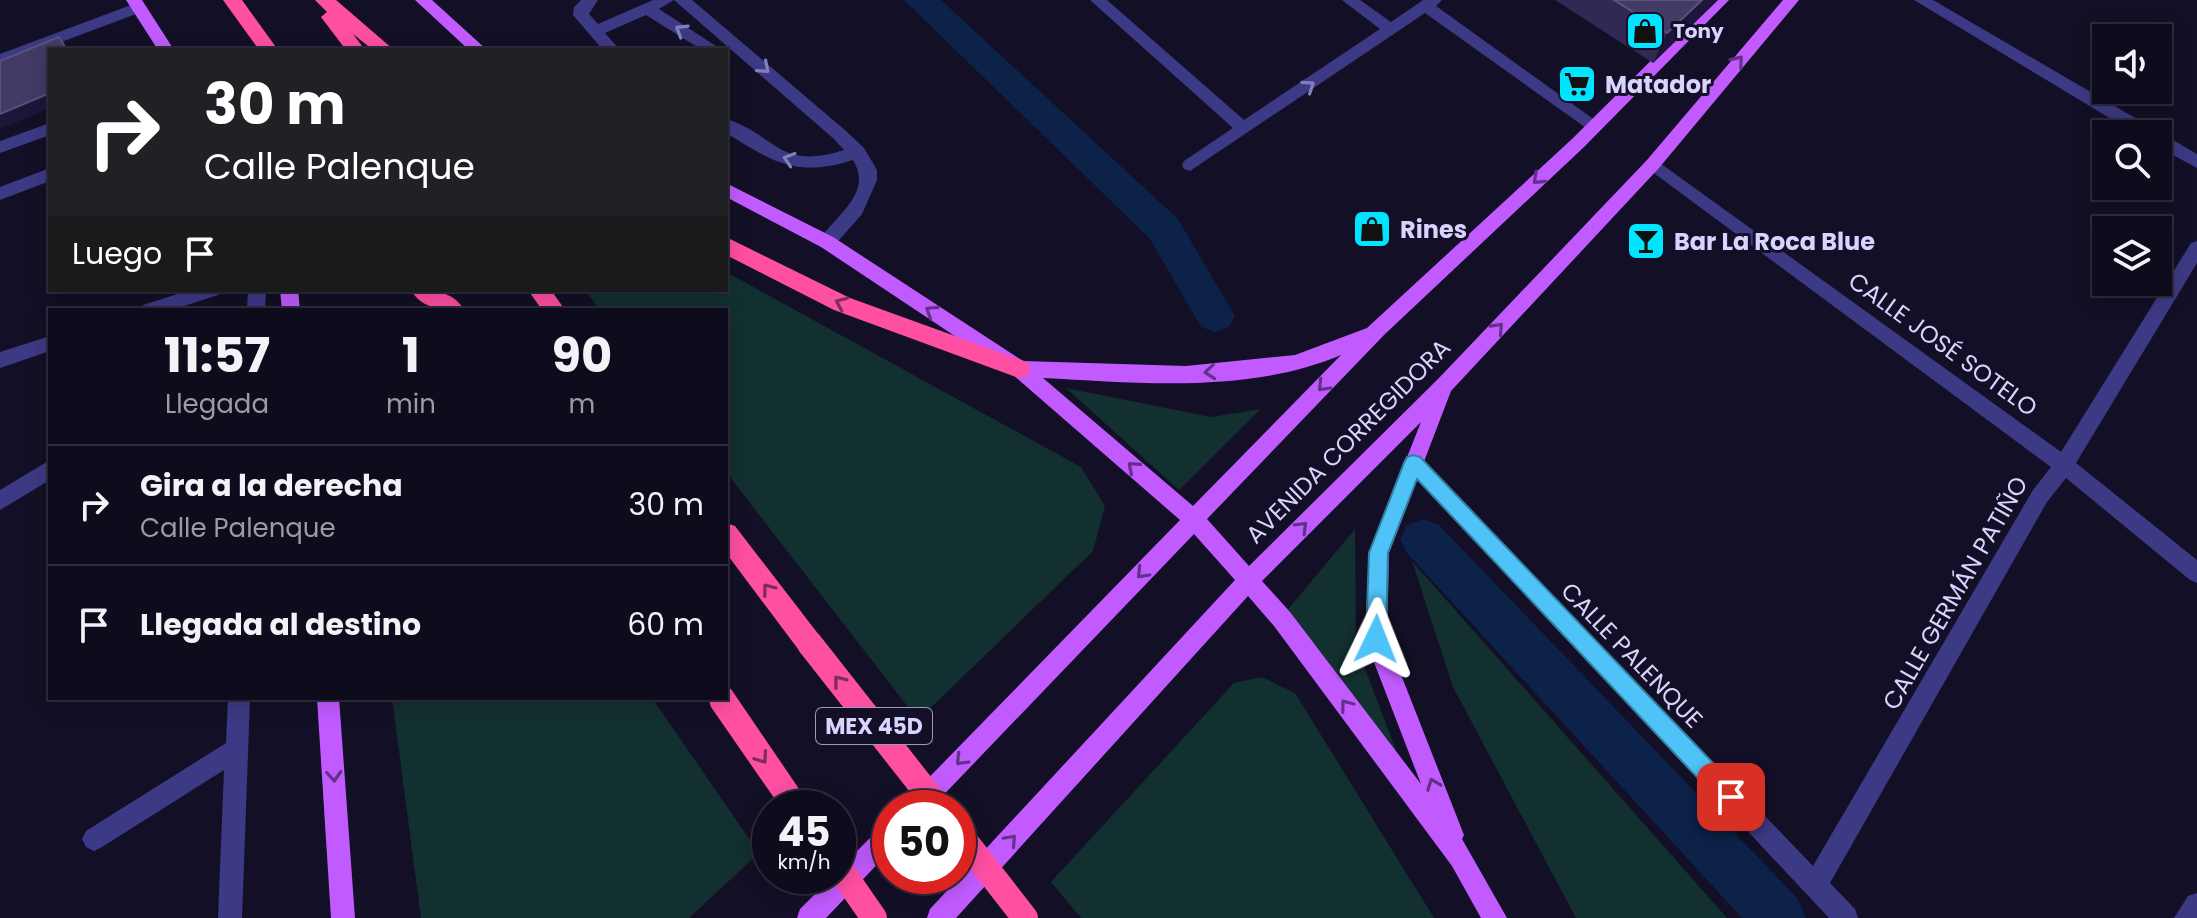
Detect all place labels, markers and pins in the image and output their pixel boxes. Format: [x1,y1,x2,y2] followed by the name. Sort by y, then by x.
[1624,10,1666,52] shop icon: Tony
[1673,17,1724,45] place label: Tony
[1556,63,1598,105] supermarket icon: Matador
[1605,68,1711,101] place label: Matador
[1351,208,1393,250] shop icon: Rines
[1400,213,1467,246] place label: Rines
[1625,220,1667,262] bar icon: Bar La Roca Blue
[1674,225,1875,258] place label: Bar La Roca Blue
[1697,763,1765,831] pin

